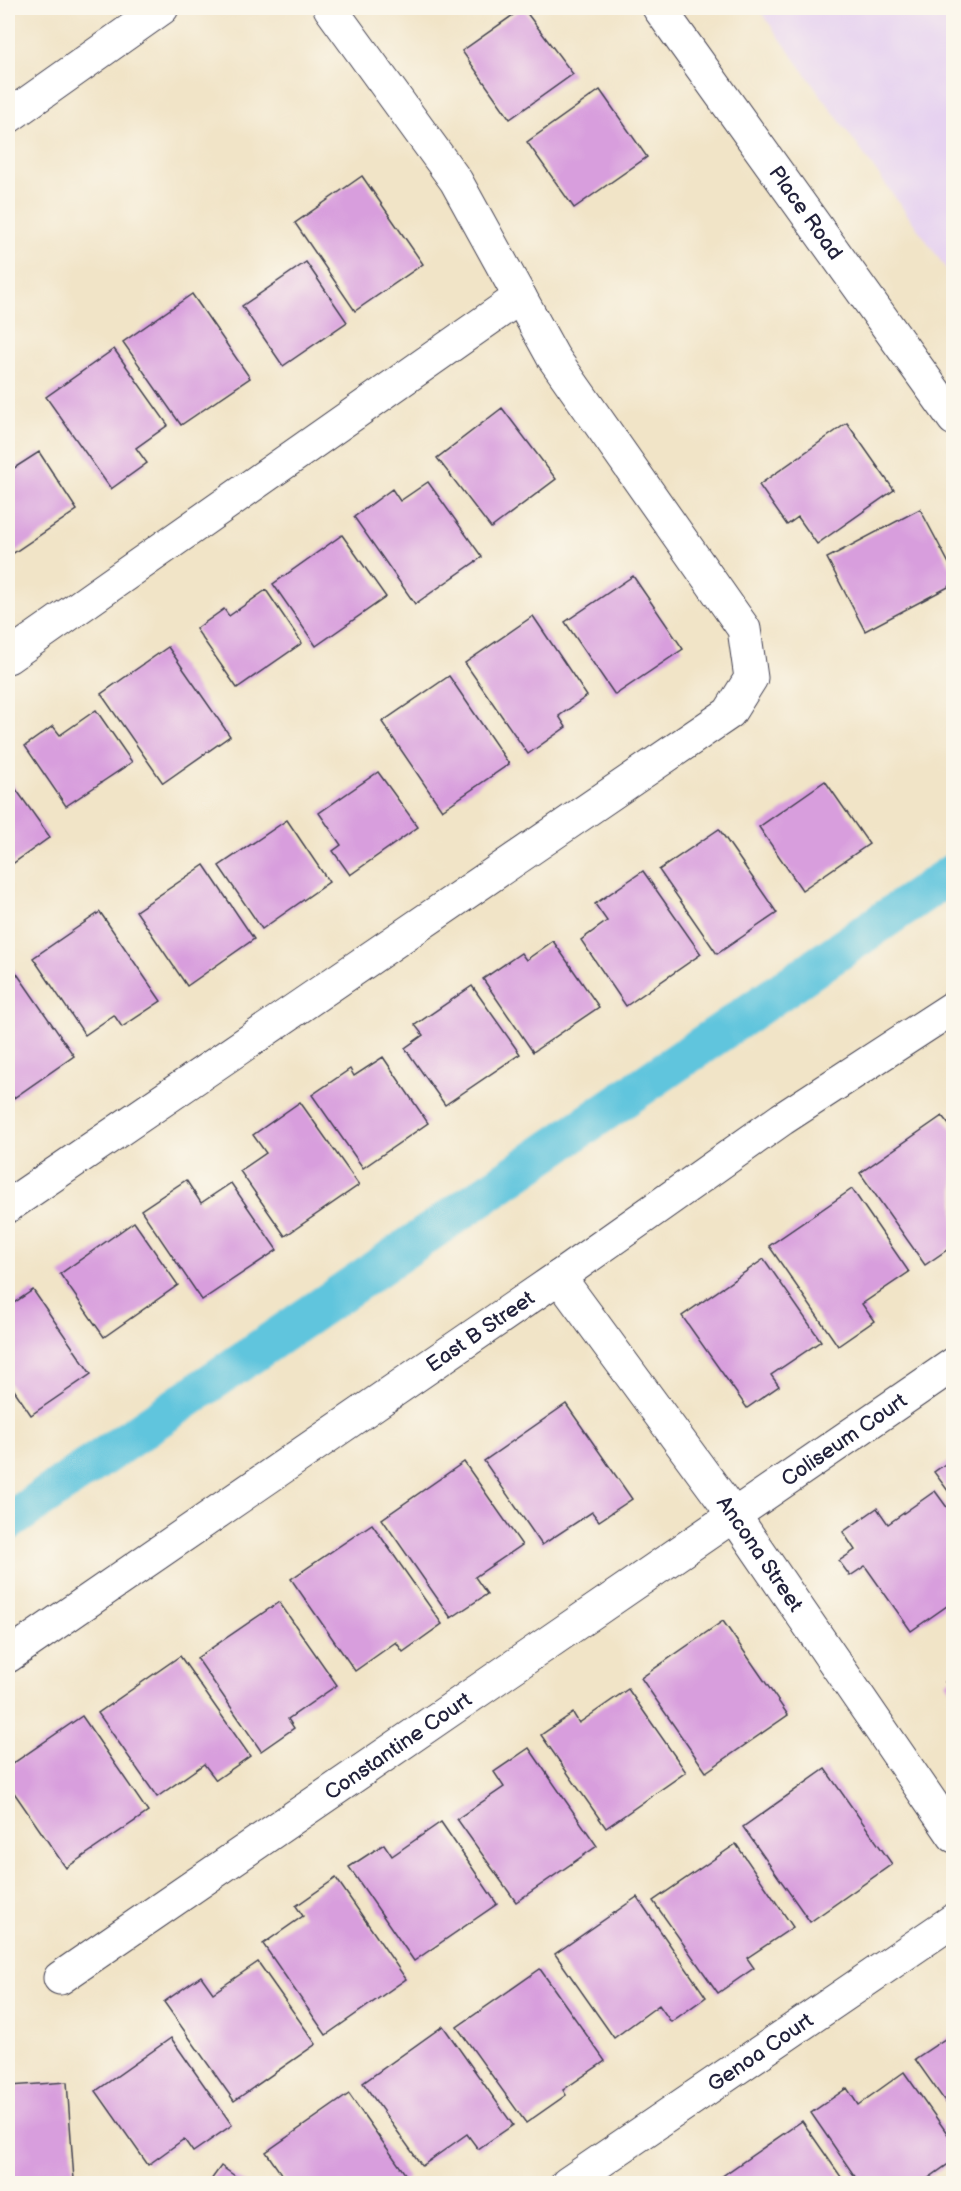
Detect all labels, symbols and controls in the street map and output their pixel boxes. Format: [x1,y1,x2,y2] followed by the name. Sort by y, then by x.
[763,161,848,265] street label: Place Road
[422,1285,540,1378] street label: East B Street
[777,1388,912,1492] street label: Coliseum Court
[711,1491,808,1617] street label: Ancona Street
[320,1687,477,1805] street label: Constantine Court
[703,2007,819,2097] street label: Genoa Court

